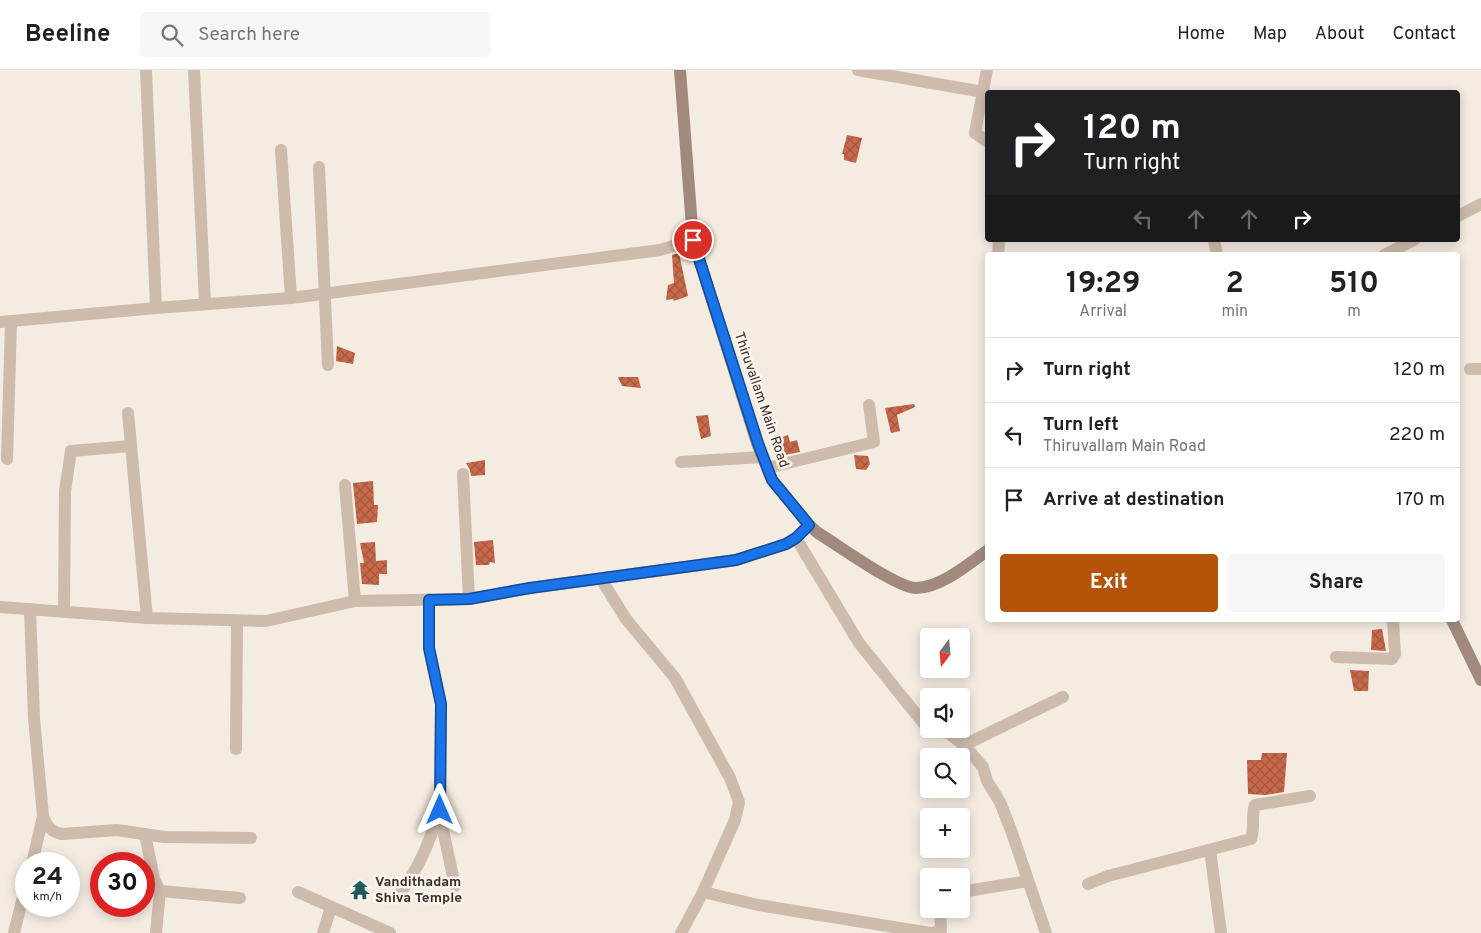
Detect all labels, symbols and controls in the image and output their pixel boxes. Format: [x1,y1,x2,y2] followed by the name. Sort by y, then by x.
[140,12,490,57] search box
[25,20,110,50] text: Beeline
[158,21,186,49] icon: search
[198,23,300,47] text: Search here
[1177,23,1225,46] text: Home
[1253,23,1287,46] text: Map
[1315,23,1364,46] text: About
[1392,23,1456,46] text: Contact
[1083,107,1181,151] text: 120 m
[1000,110,1065,175] icon: right
[1083,150,1180,177] text: Turn right
[1129,205,1157,233] icon: left
[1182,205,1210,233] icon: ahead
[1235,205,1263,233] icon: ahead
[1288,205,1316,233] icon: right
[672,219,714,261] pin
[679,226,707,254] icon: arrive
[1066,266,1140,303] text: 19:29
[1226,266,1244,303] text: 2
[1329,266,1379,303] text: 510
[1079,302,1127,322] text: Arrival
[1221,302,1248,322] text: min
[1347,302,1361,322] text: m
[730,330,792,470] street label: Thiruvallam Main Road
[1000,356,1028,384] icon: right
[1043,358,1131,382] text: Turn right
[1394,358,1445,382] text: 120 m
[1043,413,1119,437] text: Turn left
[1000,421,1028,449] icon: left
[1389,423,1445,447] text: 220 m
[1043,437,1206,457] text: Thiruvallam Main Road
[1000,486,1028,514] icon: arrive
[1043,488,1224,512] text: Arrive at destination
[1396,488,1445,512] text: 170 m
[1000,554,1218,612] button: Exit
[1228,554,1445,612] button: Share
[920,628,970,678] north arrow
[920,628,970,918] map controls
[920,688,970,738] button: sound
[920,748,970,798] button: search
[413,783,465,835] position arrow
[920,808,970,858] button: +
[90,852,155,917] speed limit sign: 30
[32,862,63,894] text: 24
[920,868,970,918] button: −
[375,874,462,907] place label: Vandithadam Shiva Temple
[349,879,371,901] temple icon: Vandithadam Shiva Temple
[33,889,62,905] text: km/h

